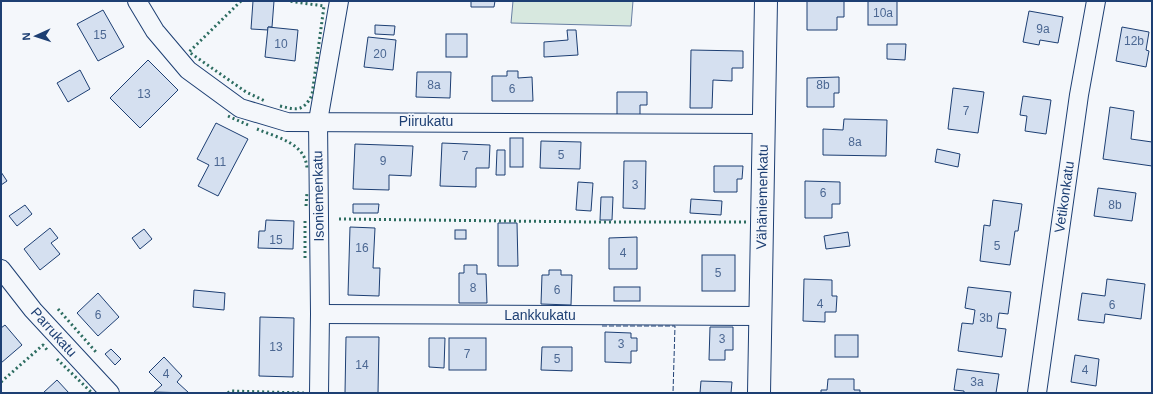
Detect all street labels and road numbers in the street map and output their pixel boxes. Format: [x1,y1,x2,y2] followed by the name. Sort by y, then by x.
[399,113,453,129] street label: Piirukatu
[753,144,771,250] street label: Vähäniemenkatu
[309,150,327,242] street label: Isoniemenkatu
[1051,160,1077,234] street label: Vetikonkatu
[28,304,80,360] street label: Parrukatu
[504,307,576,323] street label: Lankkukatu

